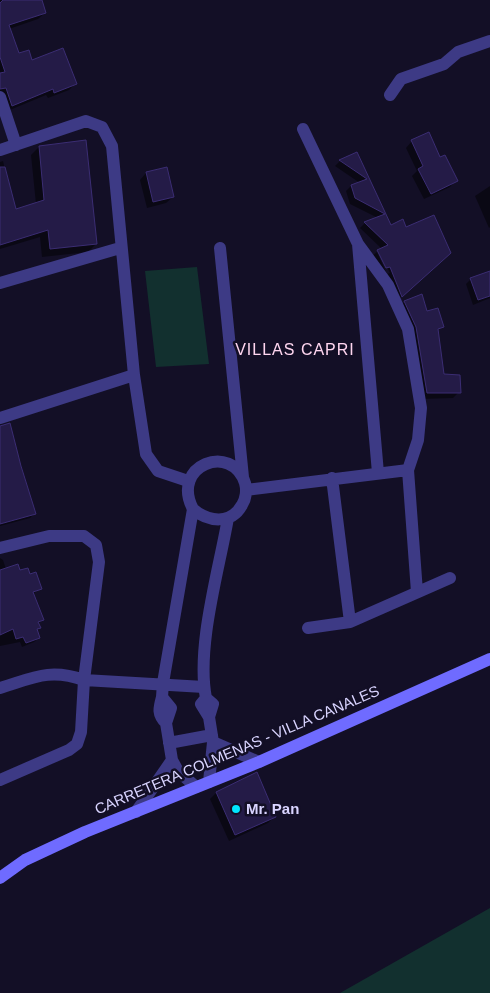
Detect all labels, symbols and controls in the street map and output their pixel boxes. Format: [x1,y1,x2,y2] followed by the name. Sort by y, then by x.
[235,341,355,358] district label: VILLAS CAPRI
[92,682,382,817] street label: CARRETERA COLMENAS - VILLA CANALES
[246,800,299,817] place label: Mr. Pan
[230,803,242,815] marker: Mr. Pan

